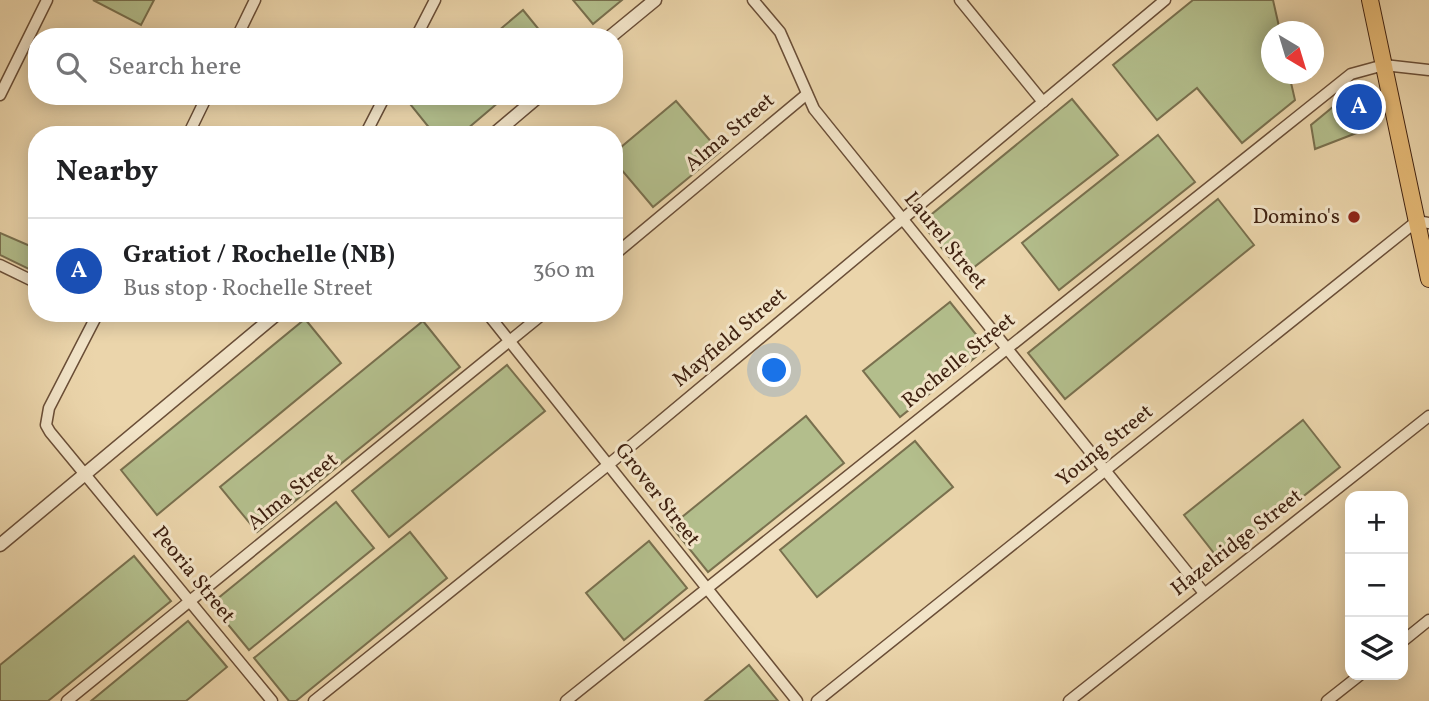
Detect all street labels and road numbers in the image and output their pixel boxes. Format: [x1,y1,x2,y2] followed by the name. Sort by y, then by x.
[679,87,781,179] street label: Alma Street
[896,186,994,296] street label: Laurel Street
[667,282,793,394] street label: Mayfield Street
[896,306,1022,416] street label: Rochelle Street
[1050,398,1160,494] street label: Young Street
[607,437,707,553] street label: Grover Street
[241,446,345,538] street label: Alma Street
[1165,482,1309,604] street label: Hazelridge Street
[145,520,241,630] street label: Peoria Street

